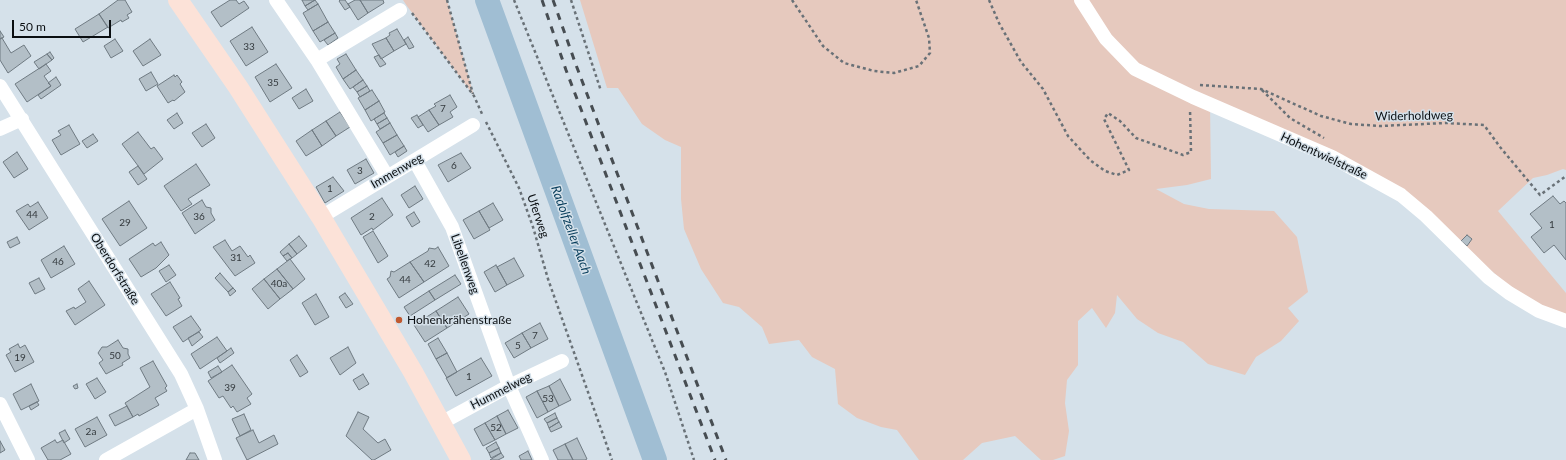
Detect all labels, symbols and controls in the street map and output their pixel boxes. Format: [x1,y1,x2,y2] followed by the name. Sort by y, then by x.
[14,12,113,38] scale bar
[19,19,46,34] text: 50 m
[243,41,255,53] house number: 33
[267,77,279,89] house number: 35
[440,103,446,115] house number: 7
[1375,108,1453,124] street label: Widerholdweg
[1278,130,1370,182] street label: Hohentwielstraße
[368,150,426,192] street label: Immenweg
[451,160,457,172] house number: 6
[357,165,363,177] house number: 3
[327,183,333,195] house number: 1
[548,183,594,277] water label: Radolfzeller Aach
[524,192,552,240] street label: Uferweg
[26,209,38,221] house number: 44
[193,211,205,223] house number: 36
[369,211,375,223] house number: 2
[119,217,131,229] house number: 29
[1549,219,1555,231] house number: 1
[87,230,143,308] street label: Oberdorfstraße
[448,232,482,296] street label: Libellenweg
[230,252,242,264] house number: 31
[52,256,64,268] house number: 46
[424,258,436,270] house number: 42
[399,274,411,286] house number: 44
[271,278,287,290] house number: 40a
[407,313,512,327] place label: Hohenkrähenstraße
[394,315,404,325] marker: Hohenkrähenstraße
[532,330,538,342] house number: 7
[515,340,521,352] house number: 5
[109,350,121,362] house number: 50
[14,352,26,364] house number: 19
[468,369,534,413] street label: Hummelweg
[466,371,472,383] house number: 1
[224,382,236,394] house number: 39
[542,393,554,405] house number: 53
[490,422,502,434] house number: 52
[86,426,96,438] house number: 2a

